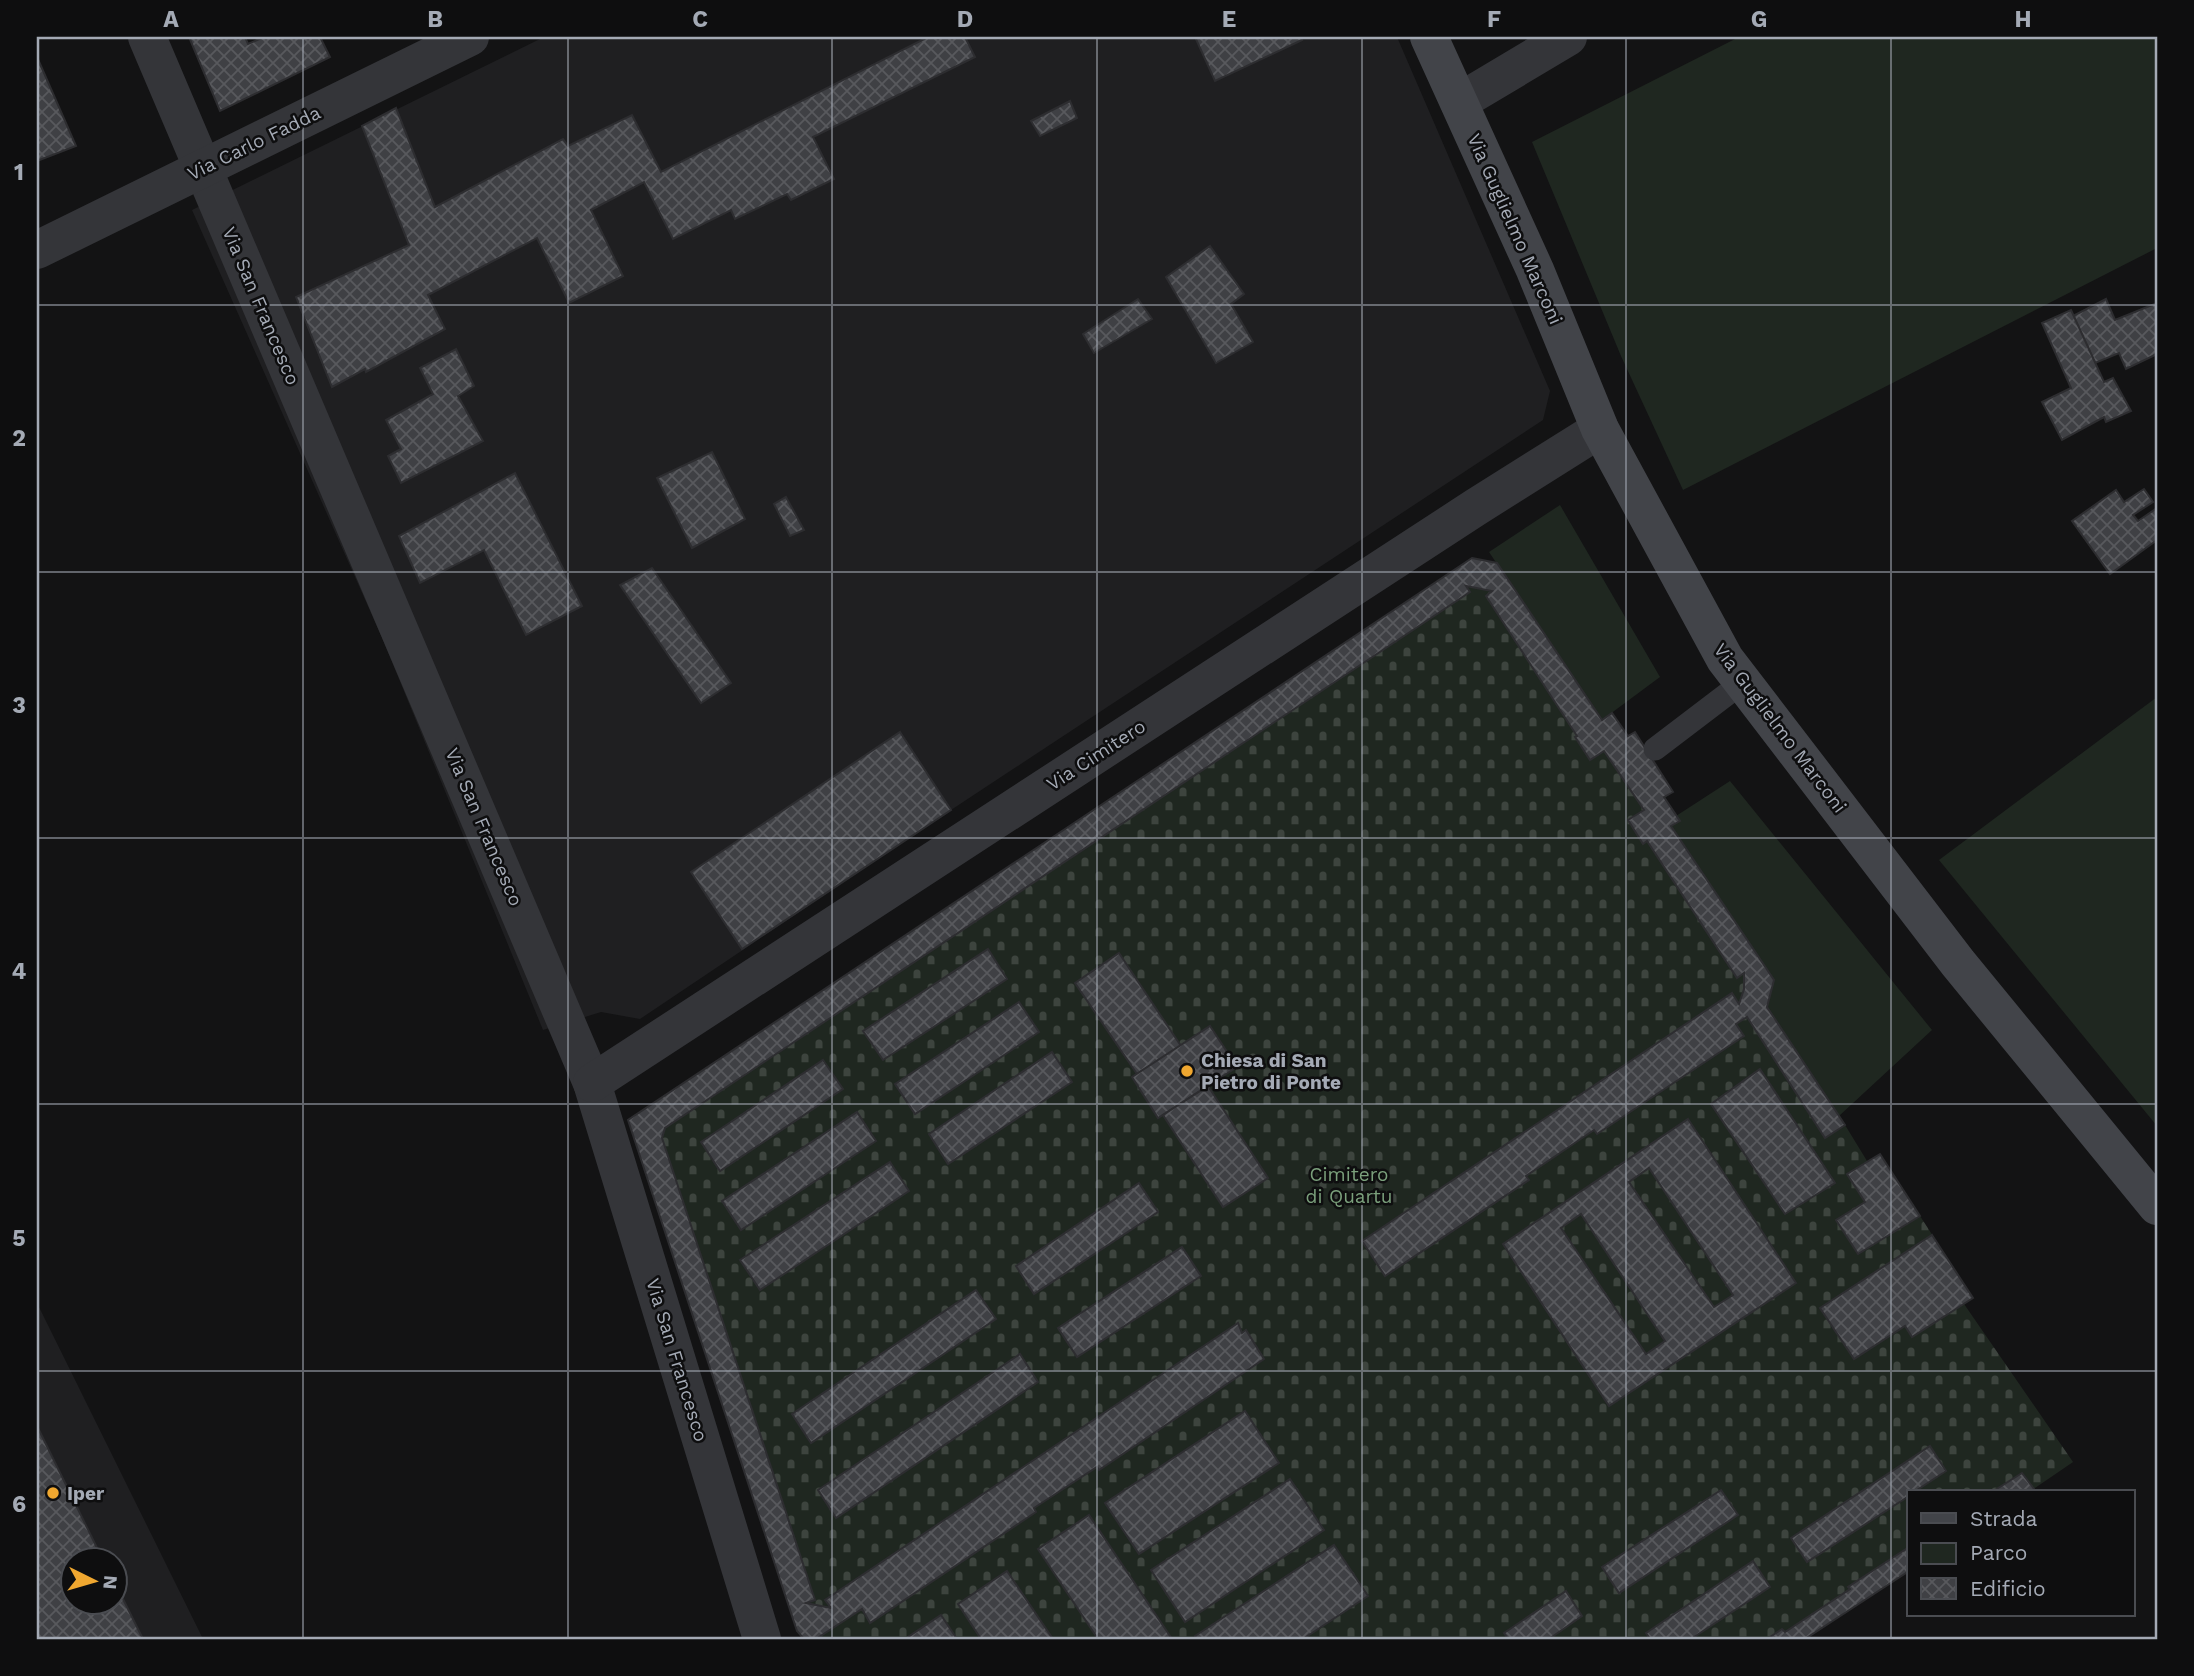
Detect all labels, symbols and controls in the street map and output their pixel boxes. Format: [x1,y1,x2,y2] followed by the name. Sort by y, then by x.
[163,6,179,33] text: A
[427,6,443,33] text: B
[692,6,708,33] text: C
[957,6,973,33] text: D
[1222,6,1236,33] text: E
[1487,6,1501,33] text: F
[1751,6,1767,33] text: G
[2014,6,2032,33] text: H
[184,101,325,185] street label: Via Carlo Fadda
[1462,130,1568,328] street label: Via Guglielmo Marconi
[14,159,24,186] text: 1
[217,223,305,389] street label: Via San Francesco
[12,425,26,452] text: 2
[1709,639,1851,817] street label: Via Guglielmo Marconi
[12,692,26,719] text: 3
[1042,715,1150,795] street label: Via Cimitero
[440,744,528,910] street label: Via San Francesco
[12,958,27,985] text: 4
[1201,1049,1341,1094] place label: Chiesa di San Pietro di Ponte
[1179,1063,1195,1079] marker: Chiesa di San Pietro di Ponte
[1305,1163,1393,1208] park label: Cimitero di Quartu
[12,1225,26,1252] text: 5
[641,1276,713,1444] street label: Via San Francesco
[67,1482,105,1505] place label: Iper
[45,1485,61,1501] marker: Iper
[1907,1490,2134,1616] legend
[12,1491,26,1518] text: 6
[1970,1506,2038,1531] text: Strada
[1970,1540,2027,1565] text: Parco
[60,1546,130,1616] north arrow
[98,1574,123,1590] text: N
[1970,1576,2046,1601] text: Edificio

